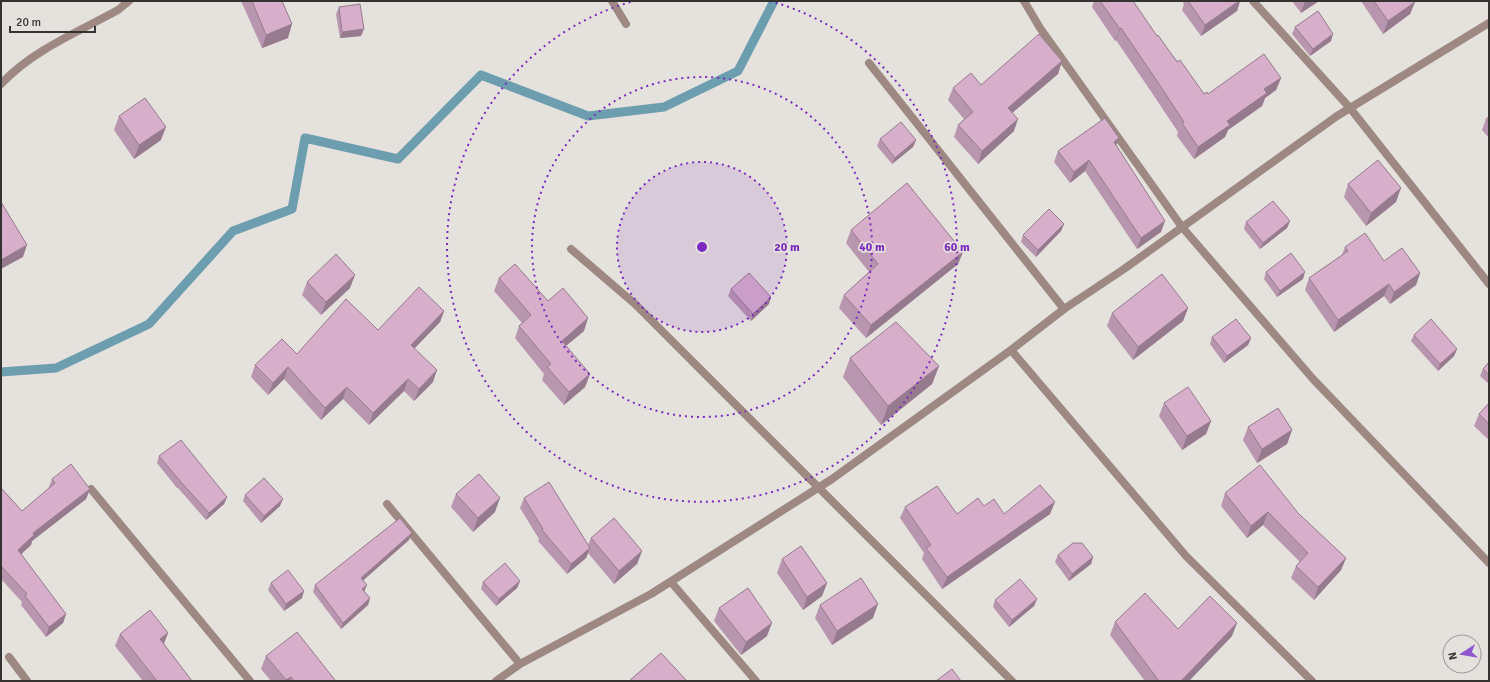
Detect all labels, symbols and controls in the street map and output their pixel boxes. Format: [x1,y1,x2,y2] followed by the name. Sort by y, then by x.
[10,8,95,34] scale bar
[16,15,41,30] text: 20 m
[695,240,709,254] centre of rings
[774,240,800,255] text: 20 m
[859,240,885,255] text: 40 m
[944,240,970,255] text: 60 m
[1442,634,1482,674] north arrow
[1446,651,1460,661] text: N

